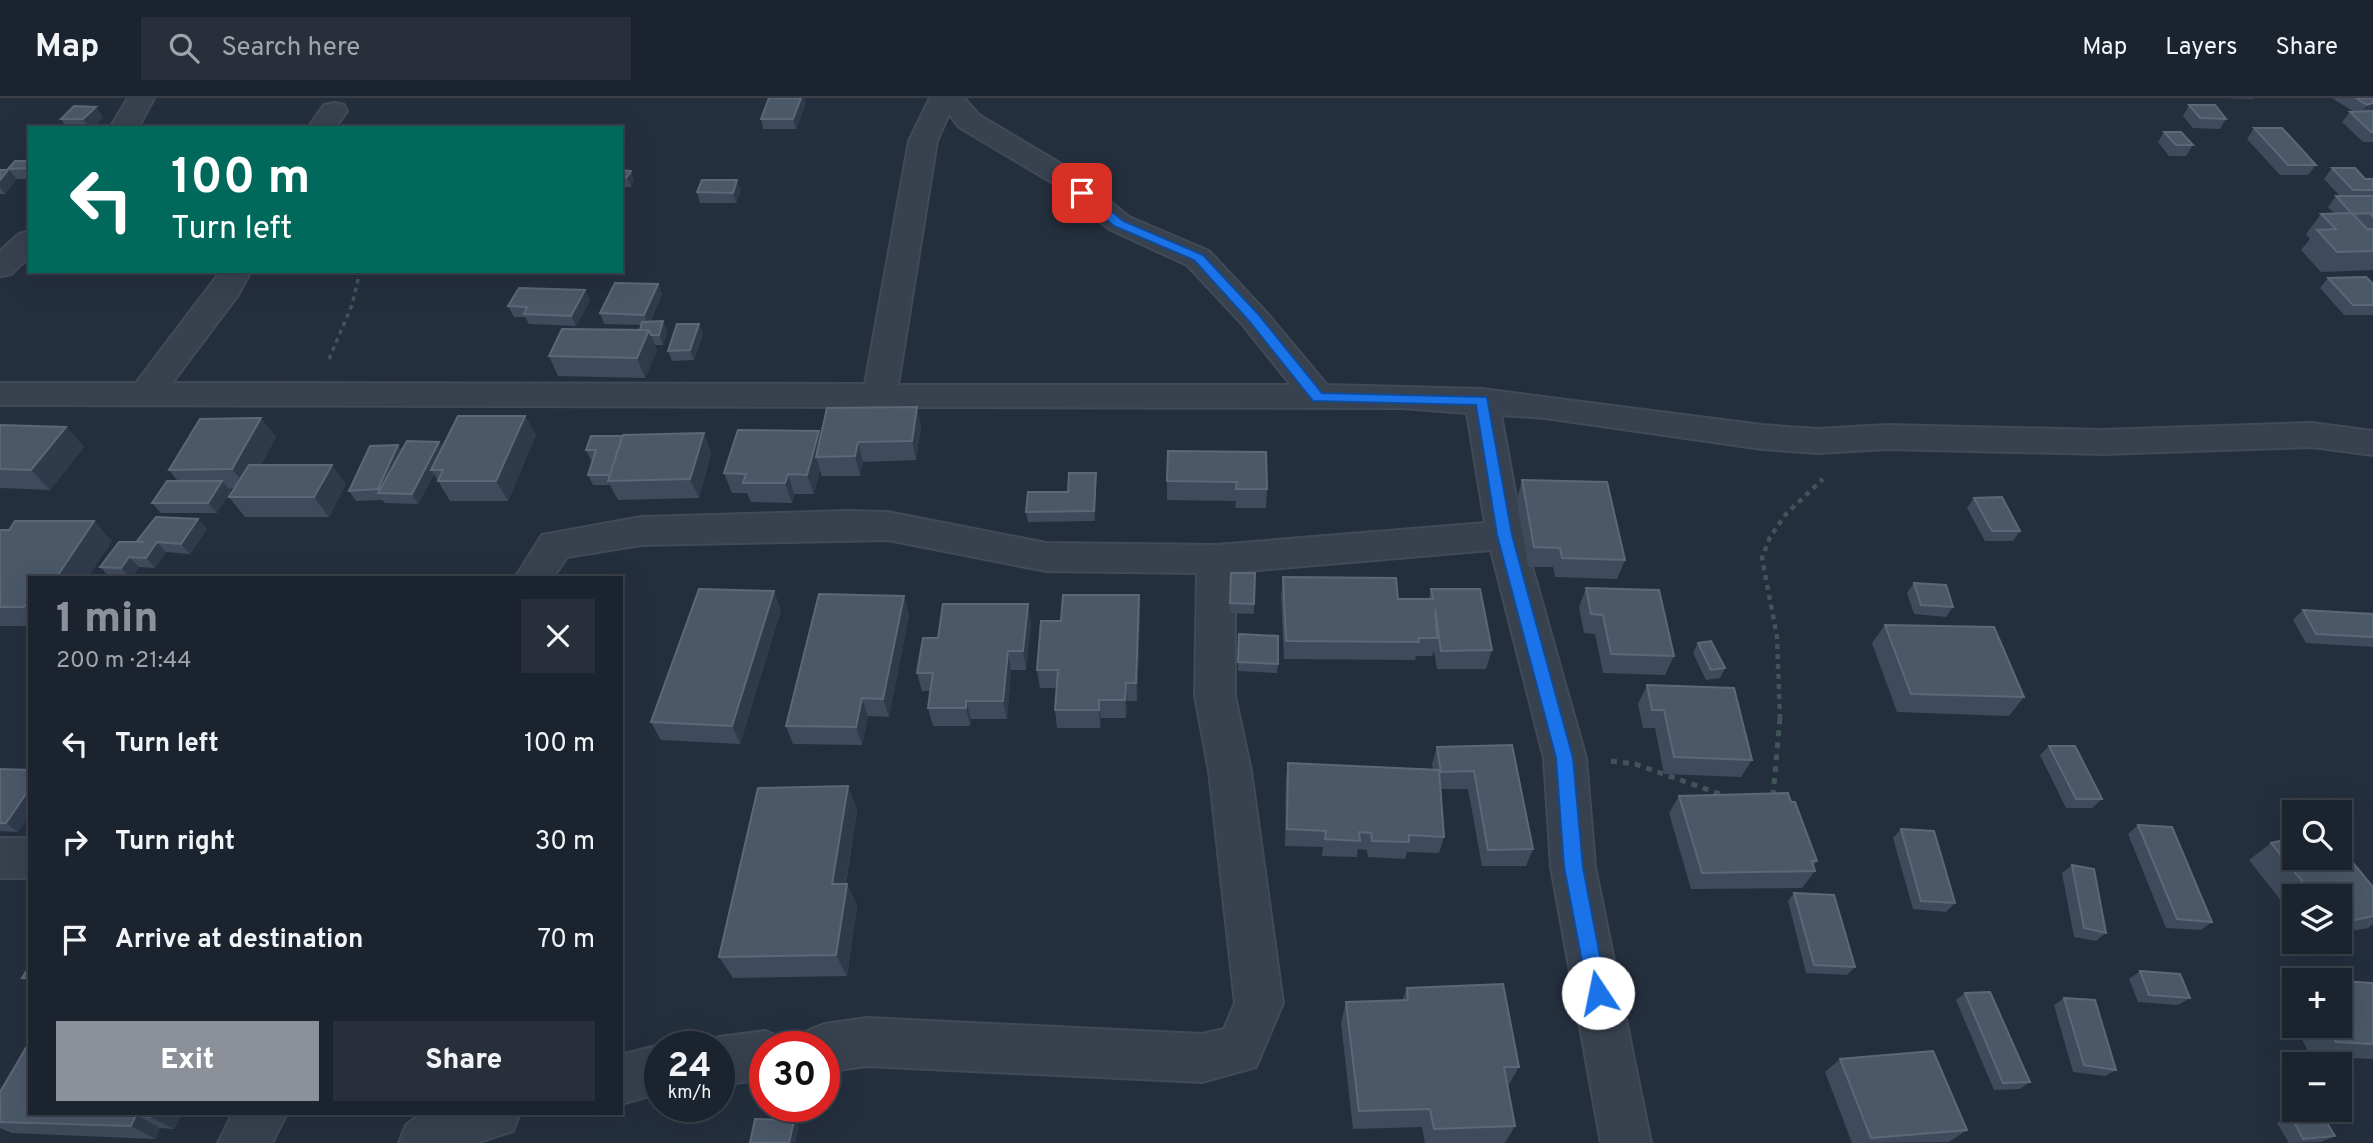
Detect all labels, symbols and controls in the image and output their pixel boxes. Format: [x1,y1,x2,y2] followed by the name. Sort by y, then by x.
[141,17,631,80] search box
[35,27,99,69] text: Map
[165,29,203,67] icon: search
[221,32,360,65] text: Search here
[2082,33,2127,63] text: Map
[2165,33,2237,63] text: Layers
[2275,33,2338,63] text: Share
[171,149,310,211] text: 100 m
[56,154,147,245] icon: left
[1052,163,1112,223] pin
[1063,174,1101,212] icon: arrive
[171,210,292,250] text: Turn left
[56,594,159,647] text: 1 min
[521,599,595,673] button: close
[56,647,192,676] text: 200 m · 21:44
[56,725,94,763] icon: left
[115,728,219,761] text: Turn left
[524,728,595,761] text: 100 m
[2282,800,2352,1122] map controls
[2282,800,2352,870] button: search
[56,823,94,861] icon: right
[115,826,235,859] text: Turn right
[535,826,595,859] text: 30 m
[2282,884,2352,954] button: layers
[56,921,94,959] icon: arrive
[115,924,363,957] text: Arrive at destination
[537,924,595,957] text: 70 m
[1561,956,1635,1030] position arrow
[2282,968,2352,1038] button: +
[56,1021,319,1101] button: Exit
[333,1021,595,1101] button: Share
[749,1031,840,1122] speed limit sign: 30
[668,1045,711,1089] text: 24
[2282,1052,2352,1122] button: −
[668,1082,711,1105] text: km/h

